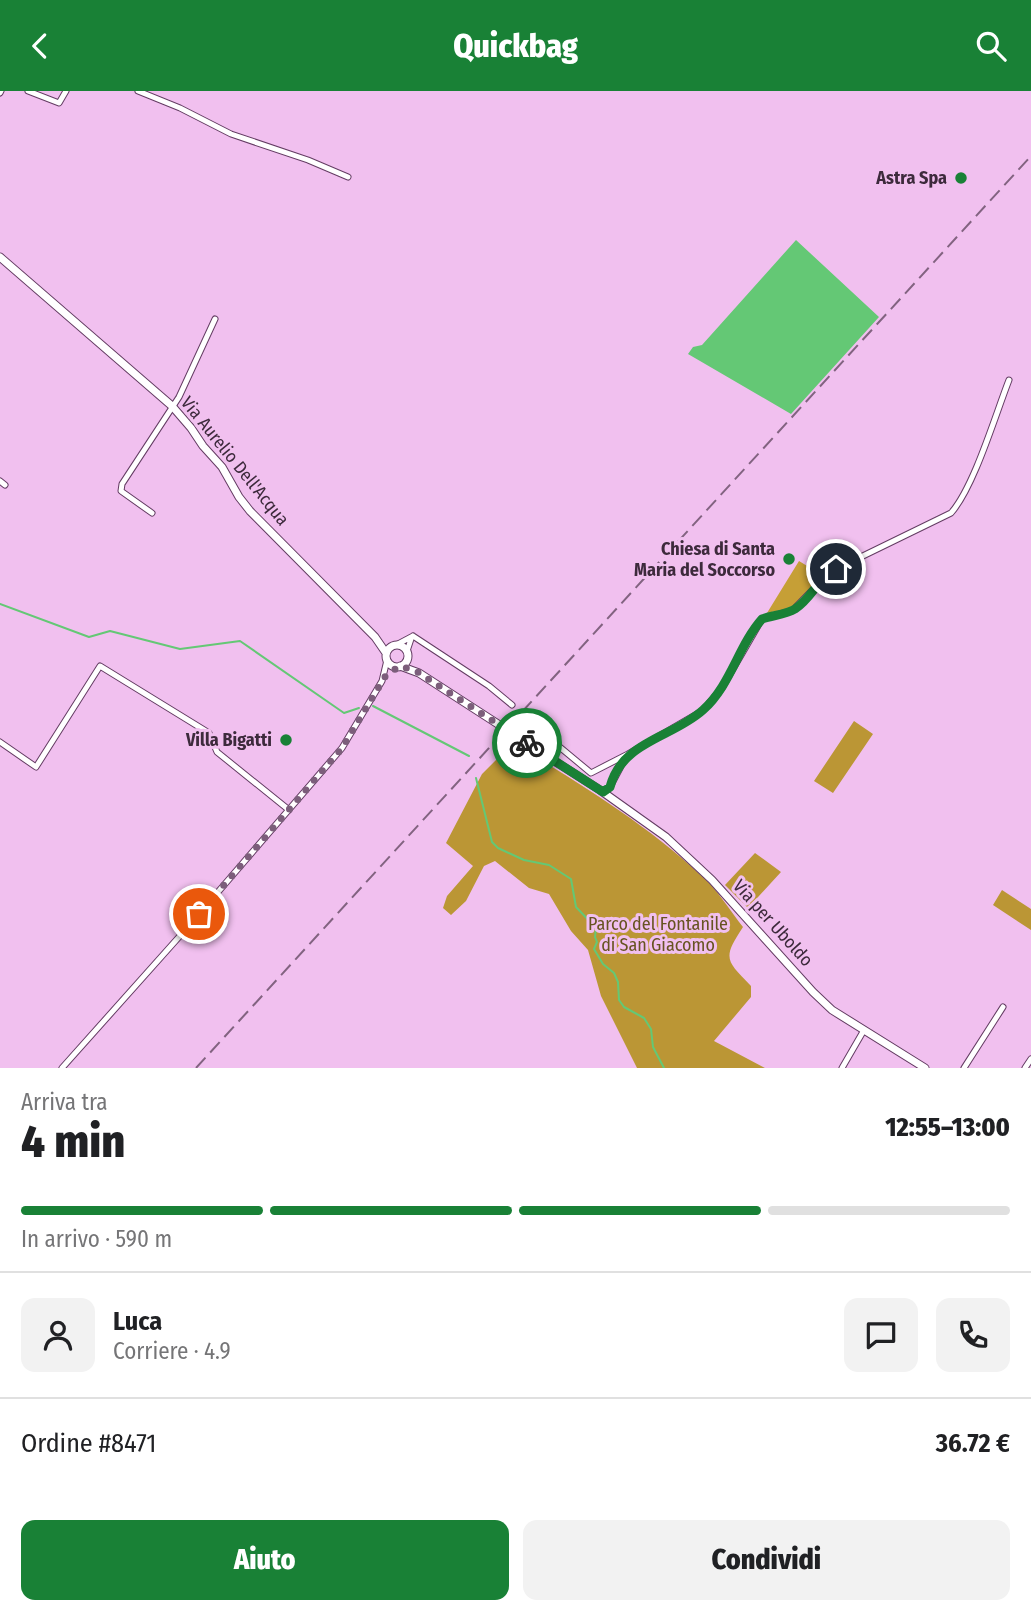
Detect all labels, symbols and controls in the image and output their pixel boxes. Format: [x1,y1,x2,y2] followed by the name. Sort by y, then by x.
[21,27,59,65] icon: back
[453,27,578,65] text: Quickbag
[972,27,1010,65] icon: search
[875,167,947,189] place label: Astra Spa
[953,170,969,186] marker: Astra Spa
[176,392,294,530] street label: Via Aurelio Dell'Acqua
[634,538,775,581] place label: Chiesa di Santa Maria del Soccorso
[806,539,866,599] pin
[817,550,855,588] icon: home
[781,551,797,567] marker: Chiesa di Santa Maria del Soccorso
[492,708,562,778] courier
[508,724,546,762] icon: bike
[185,729,272,751] place label: Villa Bigatti
[278,732,294,748] marker: Villa Bigatti
[728,875,818,971] street label: Via per Uboldo
[169,884,229,944] pin
[180,895,218,933] icon: bag
[588,913,728,956] park label: Parco del Fontanile di San Giacomo
[21,1088,108,1116] text: Arriva tra
[885,1112,1010,1143] text: 12:55–13:00
[21,1114,125,1169] text: 4 min
[21,1225,172,1253] text: In arrivo · 590 m
[21,1298,95,1372] button: person
[844,1298,918,1372] button: chat
[936,1298,1010,1372] button: phone
[113,1306,162,1337] text: Luca
[113,1337,231,1365] text: Corriere · 4.9
[21,1428,157,1459] text: Ordine #8471
[936,1428,1010,1459] text: 36.72 €
[21,1520,509,1600] button: Aiuto
[523,1520,1010,1600] button: Condividi

